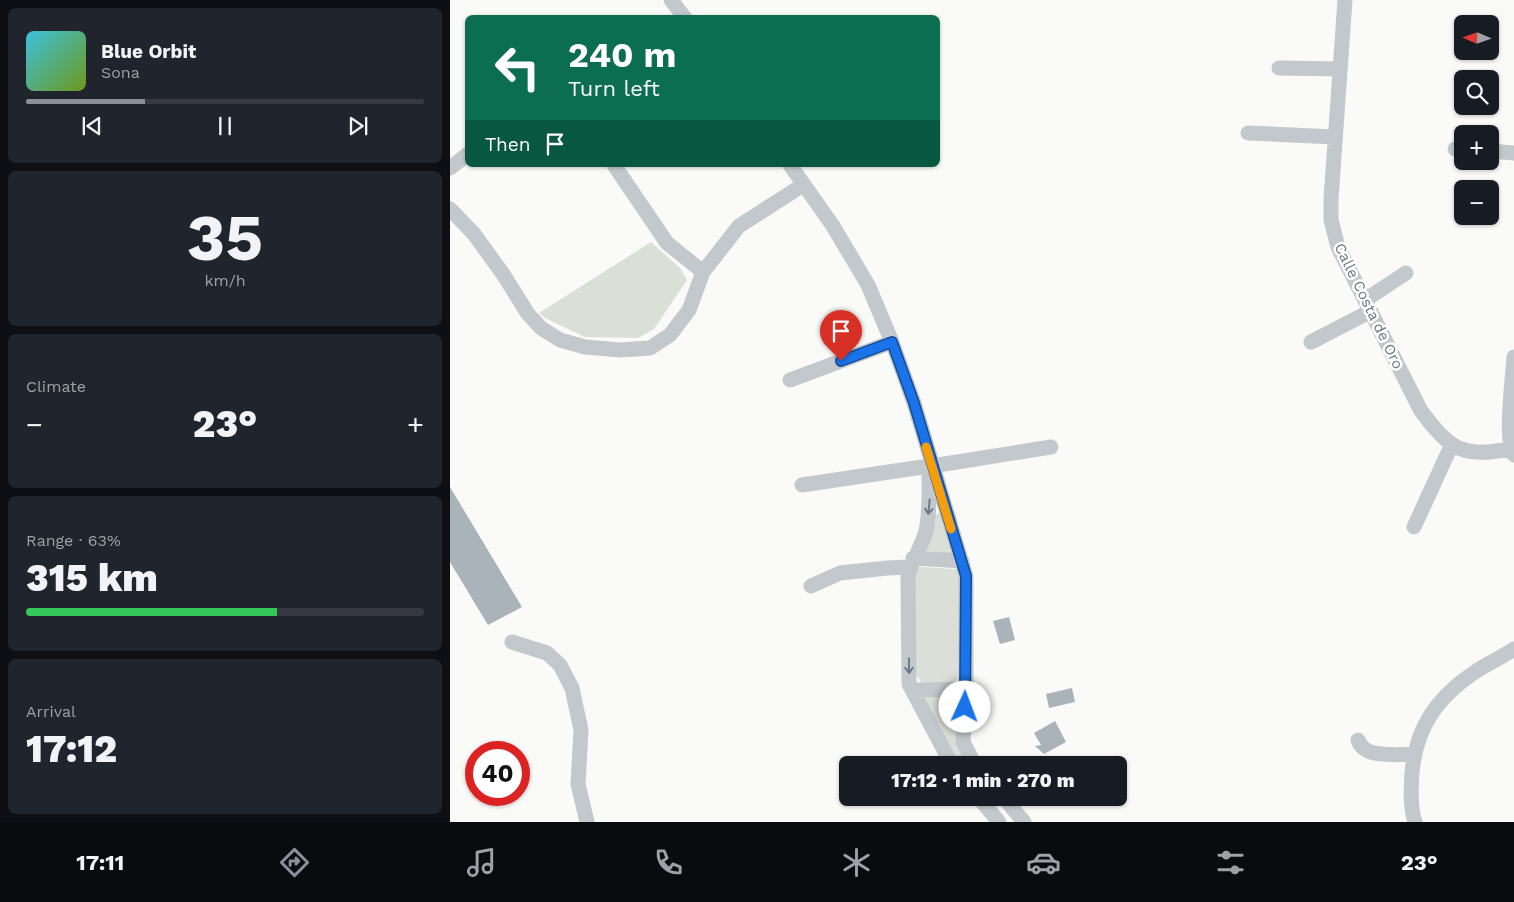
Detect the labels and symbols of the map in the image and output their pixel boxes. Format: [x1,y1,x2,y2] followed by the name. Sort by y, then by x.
[1454,15,1499,60] north arrow
[1331,240,1407,372] street label: Calle Costa de Oro
[820,310,862,361] pin
[924,499,933,515] one-way arrow
[904,658,914,674] one-way arrow
[938,680,990,732] position arrow
[465,741,530,806] speed limit sign: 40

